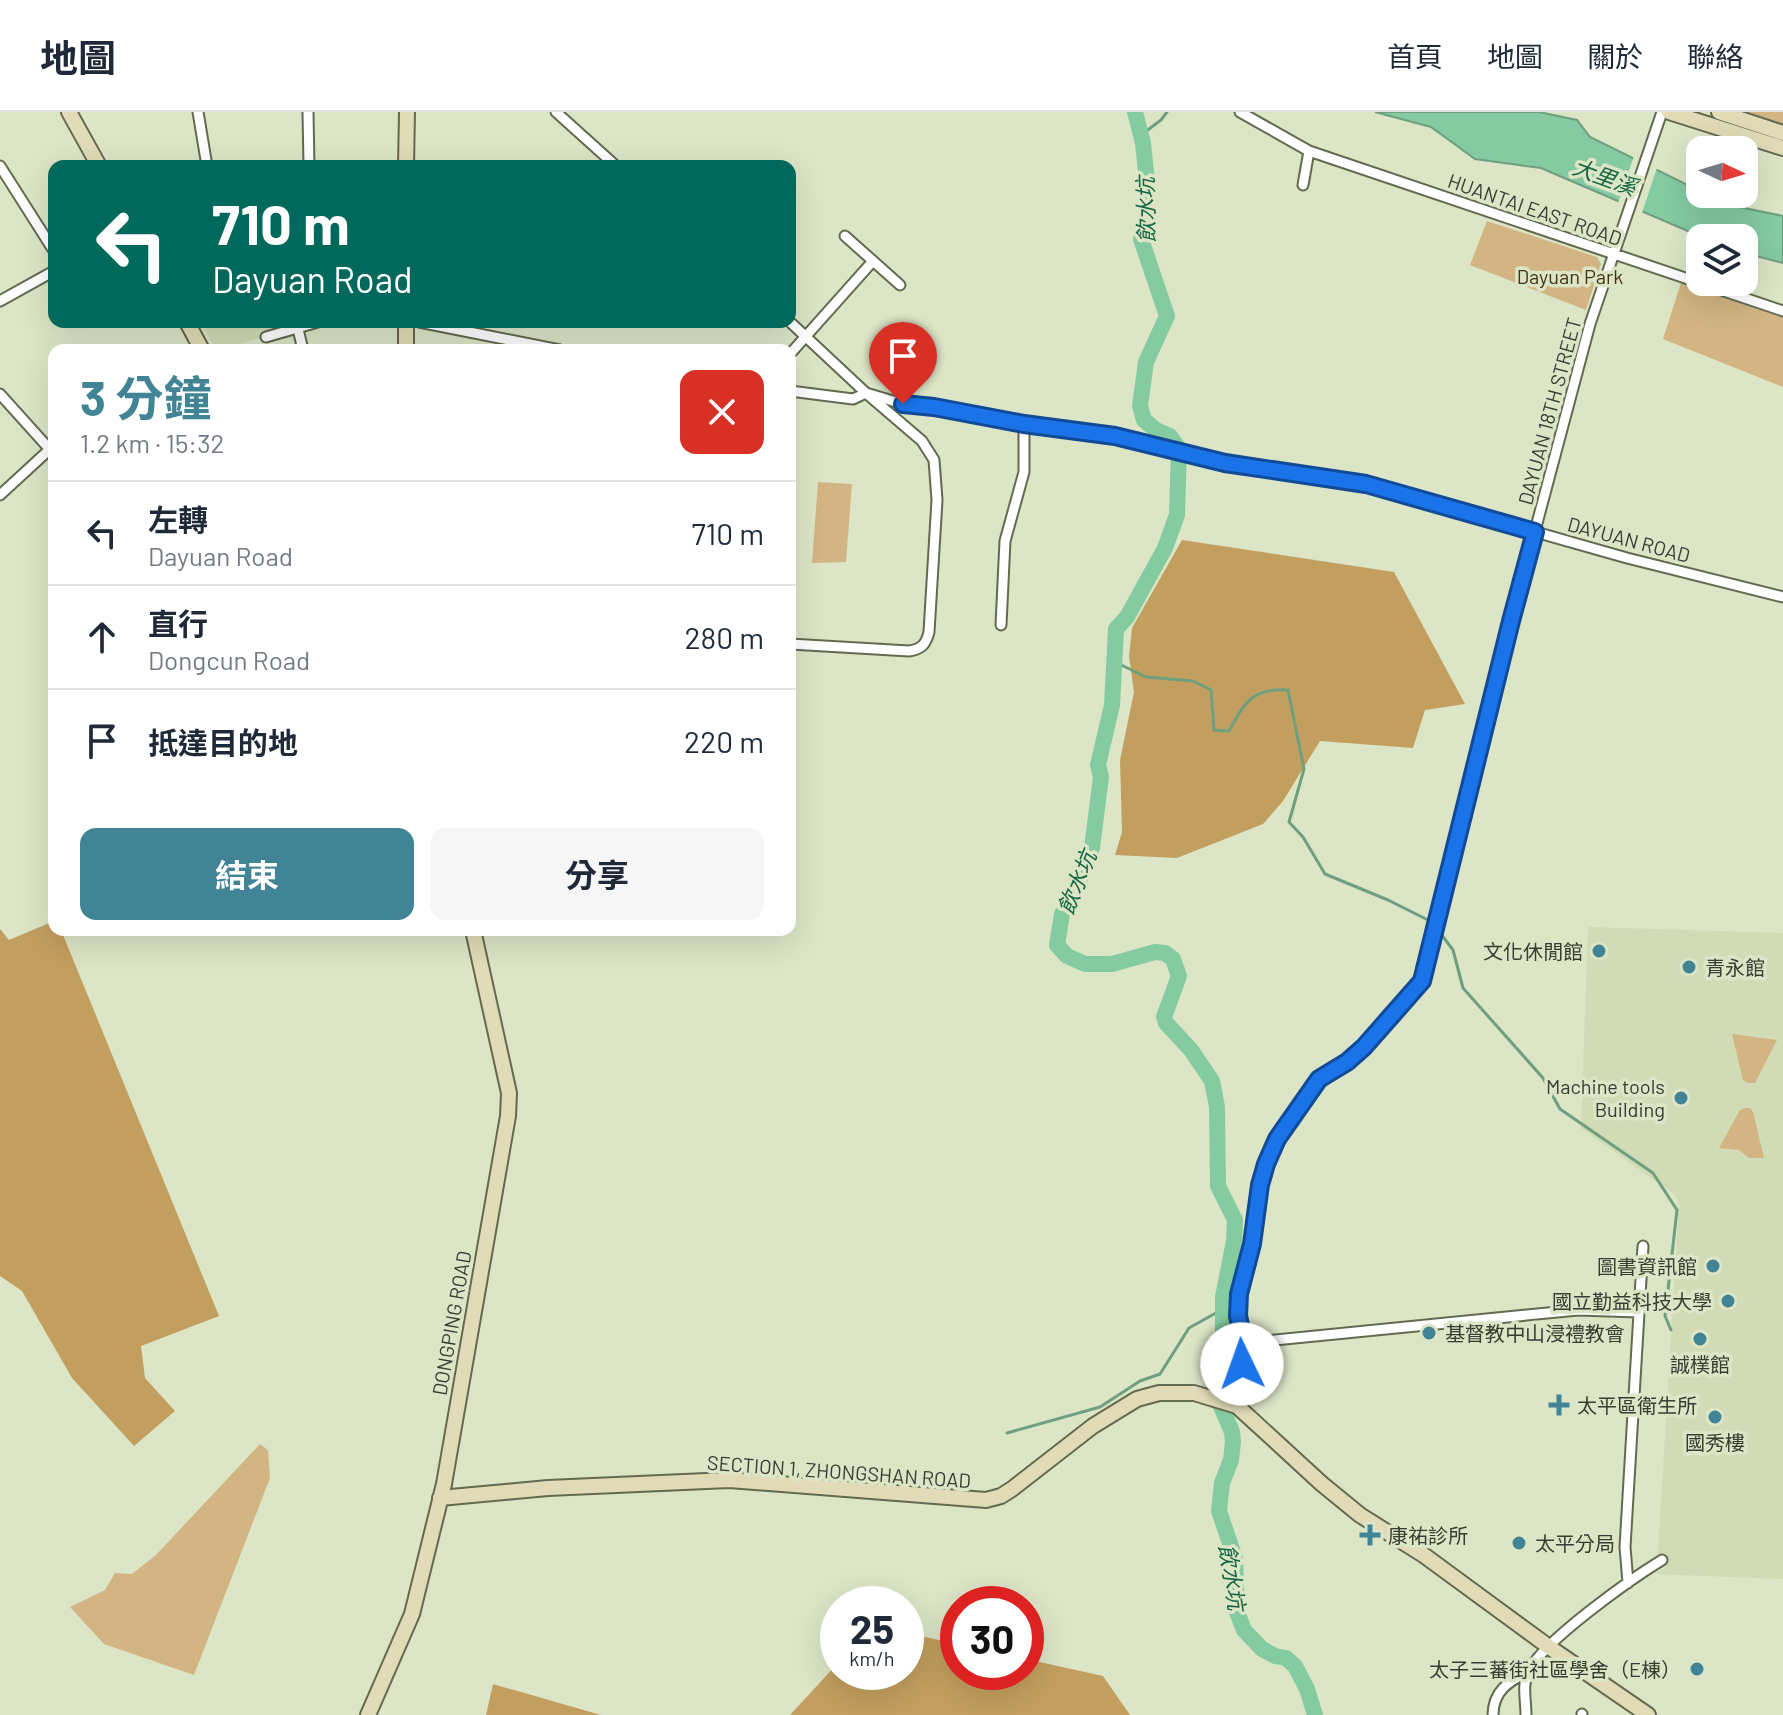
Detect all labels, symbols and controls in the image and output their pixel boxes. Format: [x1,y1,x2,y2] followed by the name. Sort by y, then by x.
[40,34,116,80] text: 地圖
[1387,39,1443,73] text: 首頁
[1487,39,1543,73] text: 地圖
[1587,39,1643,73] text: 關於
[1687,39,1743,73] text: 聯絡
[1686,136,1758,208] north arrow
[1686,136,1758,296] map controls
[1570,152,1643,201] water label: 大里溪
[1445,168,1625,250] street label: HUANTAI EAST ROAD
[1131,174,1159,243] water label: 飲水坑
[212,189,350,256] text: 710 m
[80,192,184,296] icon: left
[1686,224,1758,296] button: layers
[212,257,413,300] text: Dayuan Road
[1517,264,1623,288] park label: Dayuan Park
[1512,315,1586,507] street label: DAYUAN 18TH STREET
[869,322,937,404] pin
[881,334,925,378] icon: arrive
[80,368,212,426] text: 3 分鐘
[680,370,764,454] button: close
[80,427,224,458] text: 1.2 km · 15:32
[148,501,208,537] text: 左轉
[80,511,124,555] icon: left
[1565,511,1693,567] street label: DAYUAN ROAD
[691,515,764,551] text: 710 m
[148,540,293,571] text: Dayuan Road
[148,605,208,641] text: 直行
[80,615,124,659] icon: ahead
[685,619,764,655] text: 280 m
[148,644,310,675] text: Dongcun Road
[80,719,124,763] icon: arrive
[684,723,764,759] text: 220 m
[148,724,298,760] text: 抵達目的地
[80,828,414,920] button: 結束
[430,828,764,920] button: 分享
[1052,844,1102,917] water label: 飲水坑
[1483,939,1583,963] place label: 文化休閒館
[1590,942,1608,960] marker: 文化休閒館
[1705,955,1765,979] place label: 青永館
[1680,958,1698,976] marker: 青永館
[1546,1074,1665,1121] place label: Machine tools Building
[1672,1089,1690,1107] marker: Machine tools Building
[426,1249,476,1397] street label: DONGPING ROAD
[1597,1254,1697,1278] place label: 圖書資訊館
[1704,1257,1722,1275] marker: 圖書資訊館
[1552,1289,1712,1313] place label: 國立勤益科技大學
[1719,1292,1737,1310] marker: 國立勤益科技大學
[1445,1321,1625,1345] place label: 基督教中山浸禮教會
[1200,1322,1284,1406] position arrow
[1420,1324,1438,1342] marker: 基督教中山浸禮教會
[1691,1330,1709,1348] marker: 誠樸館
[1670,1352,1730,1376] place label: 誠樸館
[1577,1393,1697,1417] place label: 太平區衛生所
[1548,1394,1570,1416] marker: 太平區衛生所
[1706,1408,1724,1426] marker: 國秀樓
[1685,1430,1745,1454] place label: 國秀樓
[706,1450,972,1492] street label: SECTION 1, ZHONGSHAN ROAD
[1388,1523,1468,1547] place label: 康祐診所
[1359,1524,1381,1546] marker: 康祐診所
[1535,1531,1615,1555] place label: 太平分局
[1510,1534,1528,1552] marker: 太平分局
[1215,1542,1251,1615] water label: 飲水坑
[940,1586,1044,1690] speed limit sign: 30
[850,1604,894,1652] text: 25
[849,1646,895,1670] text: km/h
[1429,1657,1681,1681] place label: 太子三蕃街社區學舍（E棟）
[1688,1660,1706,1678] marker: 太子三蕃街社區學舍（E棟）

